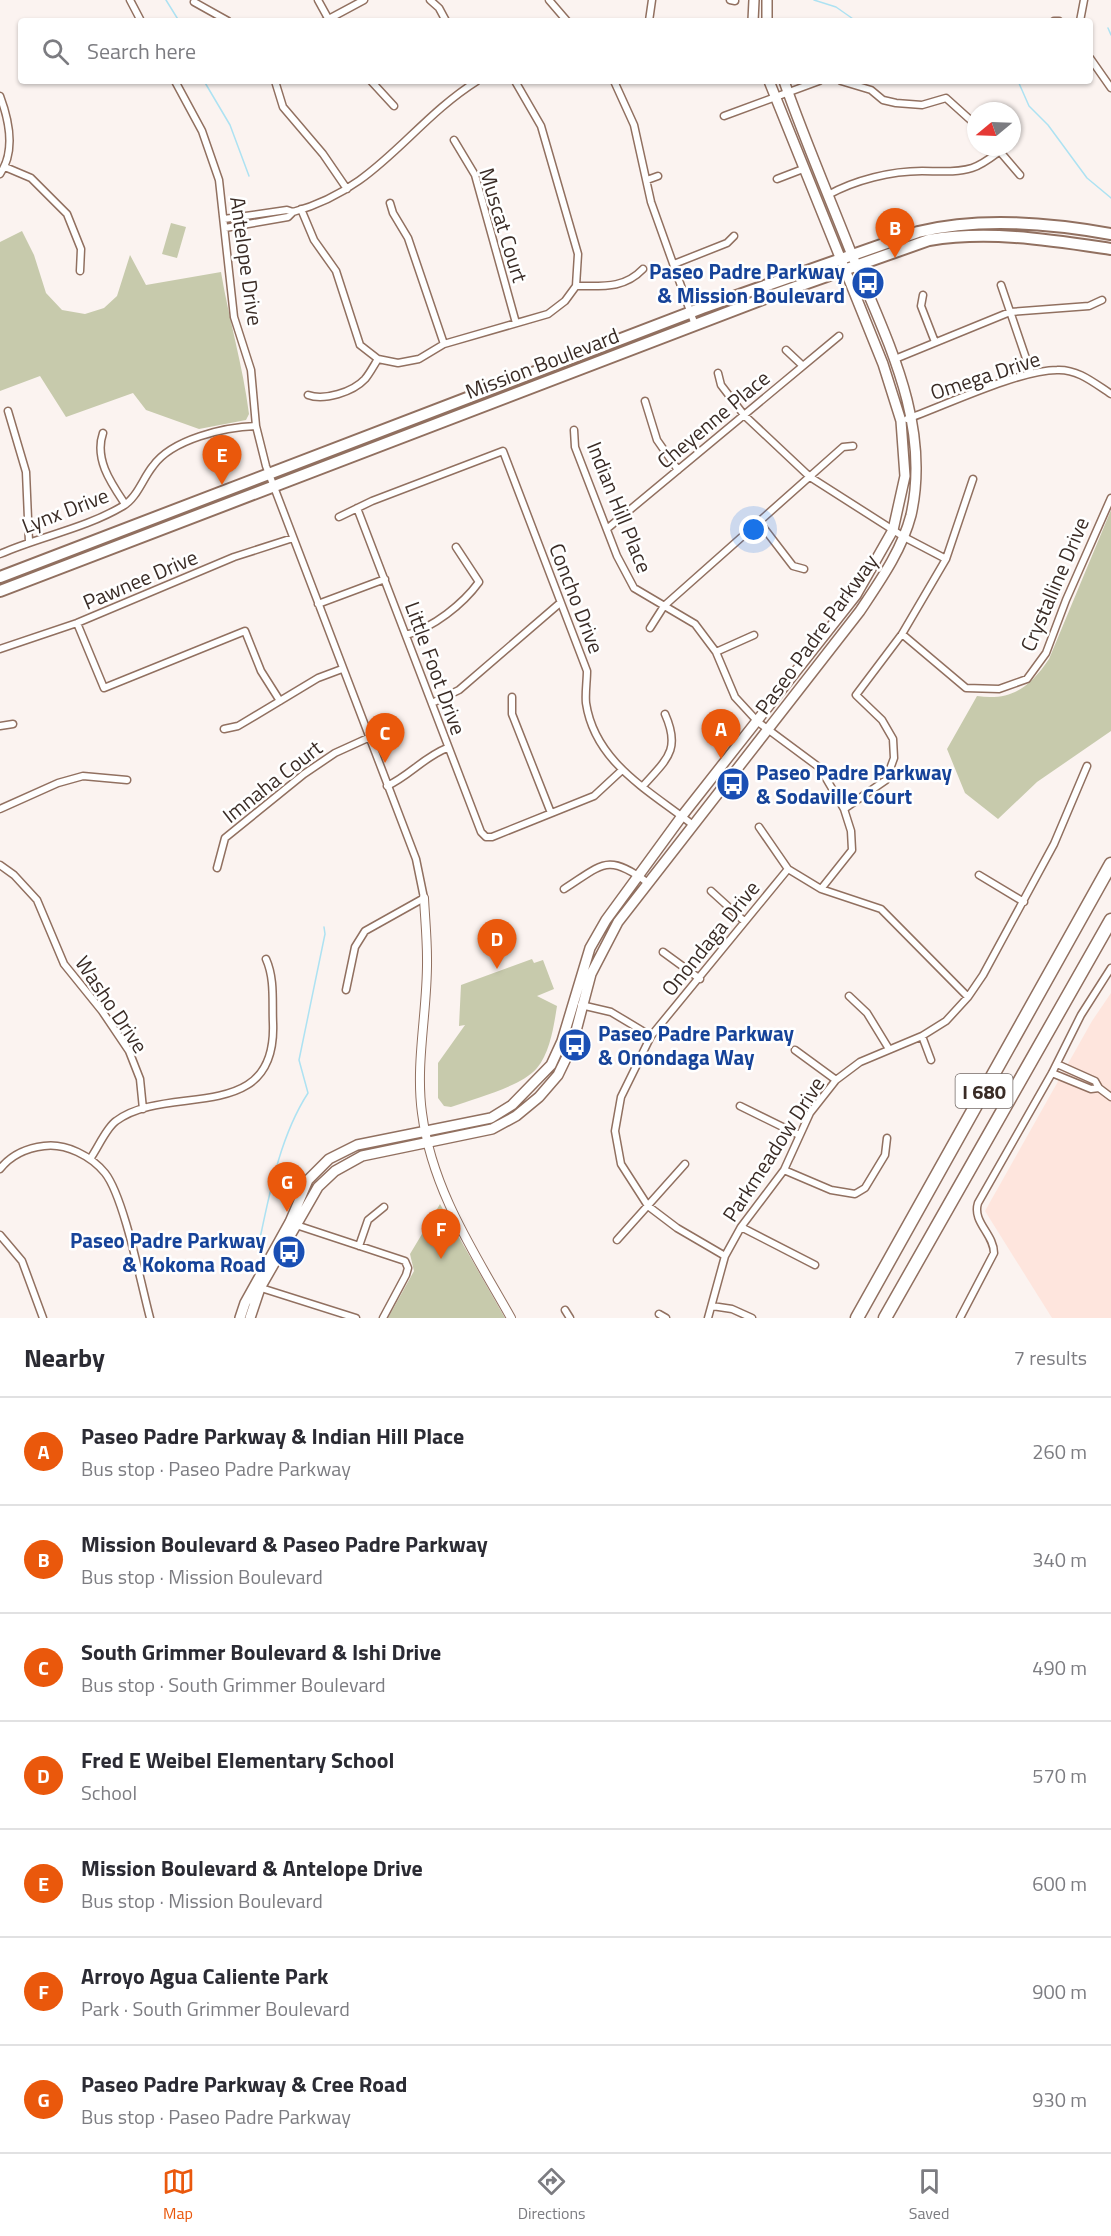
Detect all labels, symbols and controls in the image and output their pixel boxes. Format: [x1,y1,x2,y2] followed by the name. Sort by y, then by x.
[18,18,1093,84] search box
[87,34,196,68] text: Search here
[39,35,72,68] icon: search
[967,102,1021,156] north arrow
[471,164,537,287] street label: Muscat Court
[222,194,272,328] street label: Antelope Drive
[876,208,914,258] pin: B
[649,255,845,311] place label: Paseo Padre Parkway & Mission Boulevard
[850,265,886,301] bus stop icon: Paseo Padre Parkway & Mission Boulevard
[460,319,624,407] street label: Mission Boulevard
[926,342,1044,408] street label: Omega Drive
[650,362,776,476] street label: Cheyenne Place
[202,436,242,485] pin: E
[579,437,661,577] street label: Indian Hill Place
[17,479,113,541] street label: Lynx Drive
[1011,512,1097,656] street label: Crystalline Drive
[739,515,768,544] your location
[541,538,613,658] street label: Concho Drive
[78,540,202,618] street label: Pawnee Drive
[747,547,885,721] street label: Paseo Padre Parkway
[397,597,475,739] street label: Little Foot Drive
[702,710,740,759] pin: A
[366,714,404,763] pin: C
[215,731,329,830] street label: Imnaha Court
[756,756,952,812] place label: Paseo Padre Parkway & Sodaville Court
[715,766,751,802] bus stop icon: Paseo Padre Parkway & Sodaville Court
[653,873,767,1003] street label: Onondaga Drive
[478,920,516,969] pin: D
[68,949,156,1059] street label: Washo Drive
[598,1017,794,1073] place label: Paseo Padre Parkway & Onondaga Way
[557,1027,593,1063] bus stop icon: Paseo Padre Parkway & Onondaga Way
[714,1070,832,1228] street label: Parkmeadow Drive
[956,1074,1012,1108] road number: I 680
[268,1162,306,1212] pin: G
[422,1210,460,1259] pin: F
[70,1224,266,1280] place label: Paseo Padre Parkway & Kokoma Road
[271,1234,307,1270] bus stop icon: Paseo Padre Parkway & Kokoma Road
[24,1338,105,1377] text: Nearby
[1014,1342,1087,1373] text: 7 results
[81,1419,464,1453] text: Paseo Padre Parkway & Indian Hill Place
[37,1436,50,1467] text: A
[1032,1436,1087,1467] text: 260 m
[81,1453,351,1484] text: Bus stop · Paseo Padre Parkway
[81,1527,488,1561] text: Mission Boulevard & Paseo Padre Parkway
[37,1544,50,1575] text: B
[1032,1544,1087,1575] text: 340 m
[81,1561,323,1592] text: Bus stop · Mission Boulevard
[81,1635,441,1669] text: South Grimmer Boulevard & Ishi Drive
[38,1652,49,1683] text: C
[1032,1652,1087,1683] text: 490 m
[81,1669,386,1700] text: Bus stop · South Grimmer Boulevard
[81,1743,394,1777] text: Fred E Weibel Elementary School
[37,1760,50,1791] text: D
[1032,1760,1087,1791] text: 570 m
[81,1777,137,1808] text: School
[81,1851,423,1885] text: Mission Boulevard & Antelope Drive
[38,1868,49,1899] text: E
[1032,1868,1087,1899] text: 600 m
[81,1885,323,1916] text: Bus stop · Mission Boulevard
[81,1959,328,1993] text: Arroyo Agua Caliente Park
[38,1976,49,2007] text: F
[1032,1976,1087,2007] text: 900 m
[81,1993,350,2024] text: Park · South Grimmer Boulevard
[81,2067,407,2101] text: Paseo Padre Parkway & Cree Road
[37,2084,50,2115] text: G
[1032,2084,1087,2115] text: 930 m
[81,2101,351,2132] text: Bus stop · Paseo Padre Parkway
[162,2165,195,2225] tab: Map
[518,2165,586,2225] tab: Directions
[909,2165,949,2225] tab: Saved

